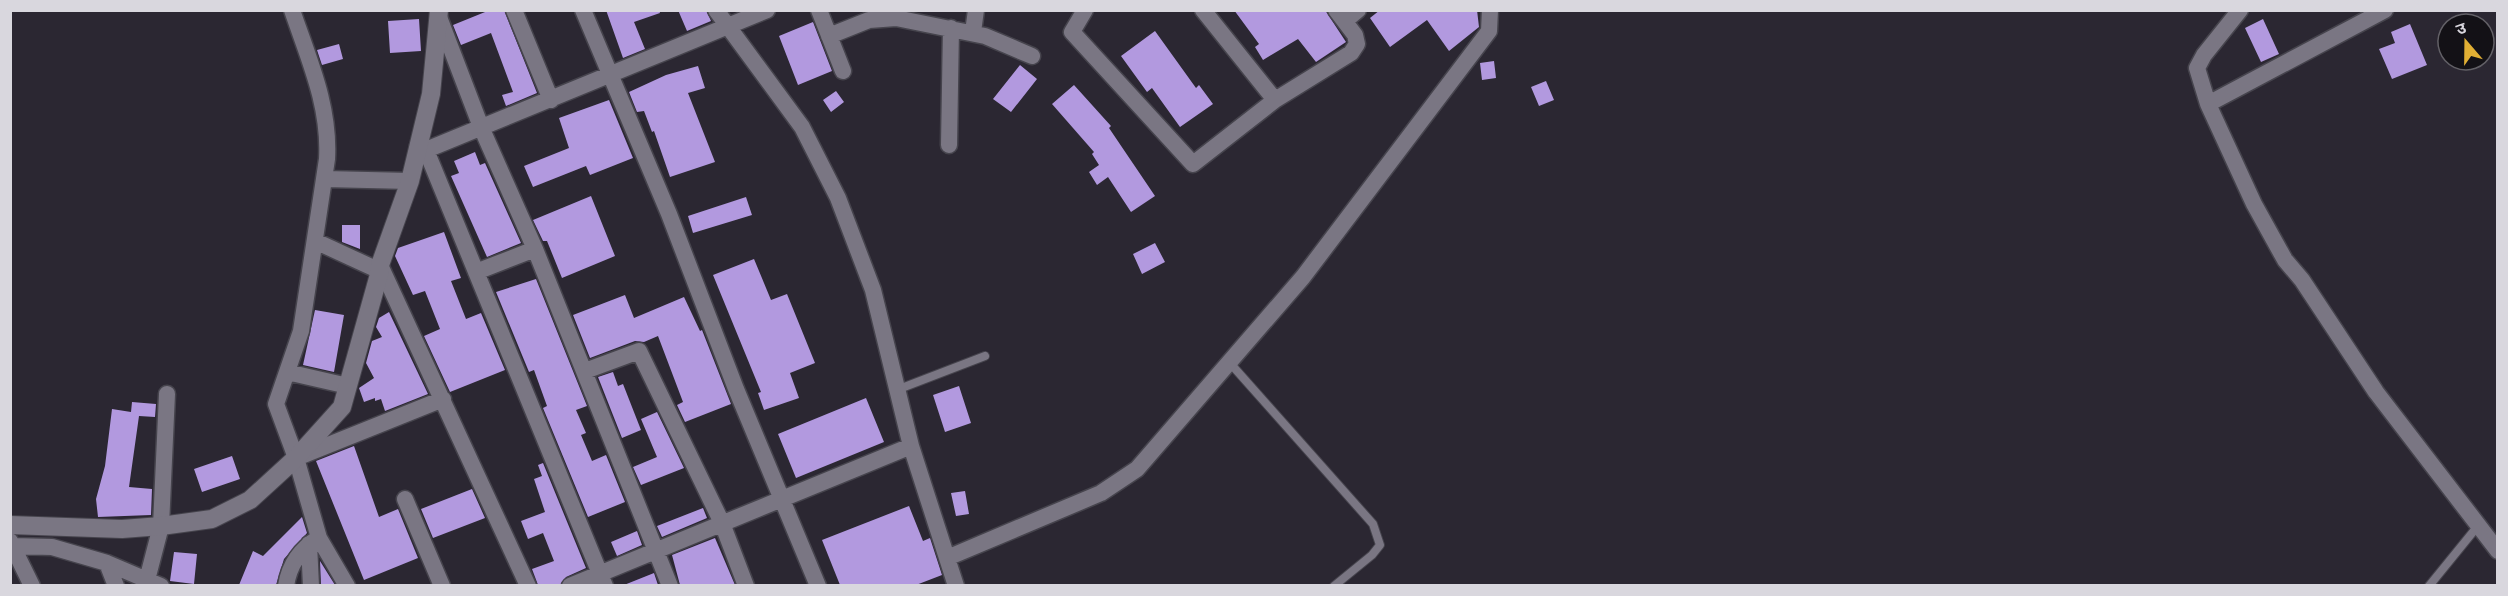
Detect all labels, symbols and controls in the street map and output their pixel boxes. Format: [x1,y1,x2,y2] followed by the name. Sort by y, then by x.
[2436,12,2496,72] north arrow
[2453,16,2470,40] text: उ

